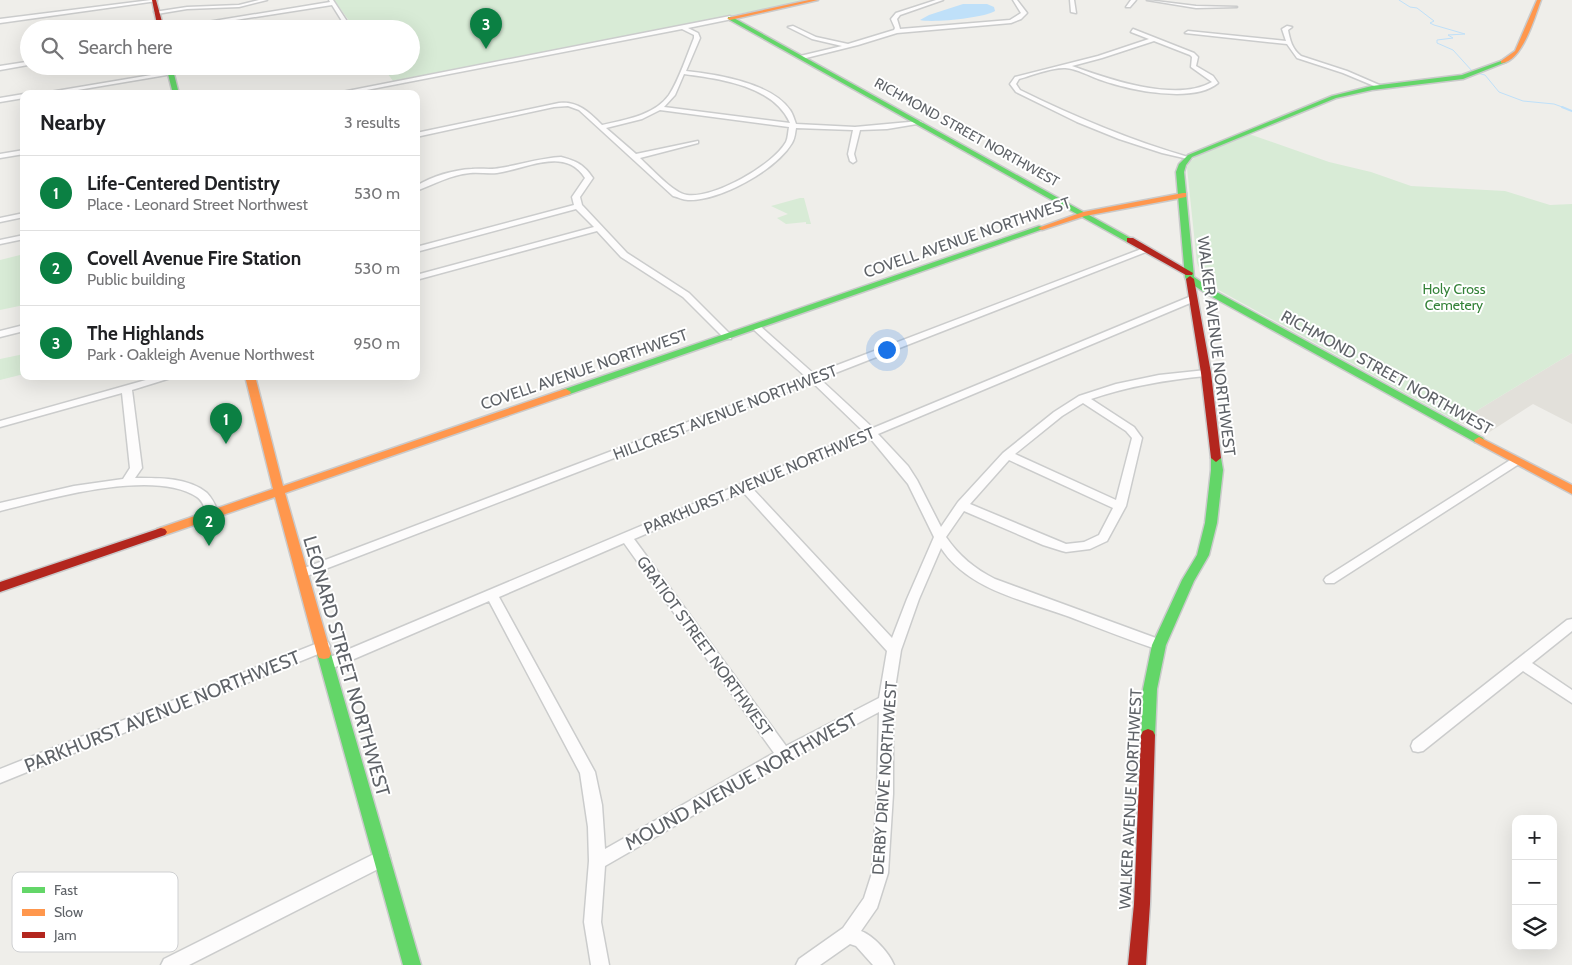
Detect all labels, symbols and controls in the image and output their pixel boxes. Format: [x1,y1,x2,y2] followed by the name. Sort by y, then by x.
[470,8,502,49] pin: 3
[20,20,420,75] search box
[38,34,66,62] icon: search
[78,36,172,59] text: Search here
[871,74,1063,191] street label: RICHMOND STREET NORTHWEST
[40,110,106,135] text: Nearby
[344,113,400,132] text: 3 results
[87,172,280,195] text: Life-Centered Dentistry
[53,184,59,203] text: 1
[354,184,400,203] text: 530 m
[861,193,1074,282] street label: COVELL AVENUE NORTHWEST
[87,195,308,214] text: Place · Leonard Street Northwest
[1194,235,1239,458] street label: WALKER AVENUE NORTHWEST
[87,247,301,270] text: Covell Avenue Fire Station
[52,259,60,278] text: 2
[354,259,400,278] text: 530 m
[87,270,185,289] text: Public building
[1423,280,1486,314] park label: Holy Cross Cemetery
[1278,306,1496,439] street label: RICHMOND STREET NORTHWEST
[87,322,204,345] text: The Highlands
[478,325,691,414] street label: COVELL AVENUE NORTHWEST
[52,334,60,353] text: 3
[353,334,400,353] text: 950 m
[874,337,900,363] your location
[87,345,314,364] text: Park · Oakleigh Avenue Northwest
[610,361,840,464] street label: HILLCREST AVENUE NORTHWEST
[210,403,242,444] pin: 1
[641,423,878,538] street label: PARKHURST AVENUE NORTHWEST
[193,505,225,546] pin: 2
[298,533,395,799] street label: LEONARD STREET NORTHWEST
[633,552,777,741] street label: GRATIOT STREET NORTHWEST
[21,645,303,777] street label: PARKHURST AVENUE NORTHWEST
[868,680,901,876] street label: DERBY DRIVE NORTHWEST
[1115,688,1146,910] street label: WALKER AVENUE NORTHWEST
[621,708,862,855] street label: MOUND AVENUE NORTHWEST
[1512,815,1557,950] map controls
[1512,815,1557,860] button: +
[1512,860,1557,905] button: −
[12,872,178,952] legend
[54,881,78,899] text: Fast
[54,903,83,921] text: Slow
[1512,905,1557,950] button: layers
[53,926,76,944] text: Jam

